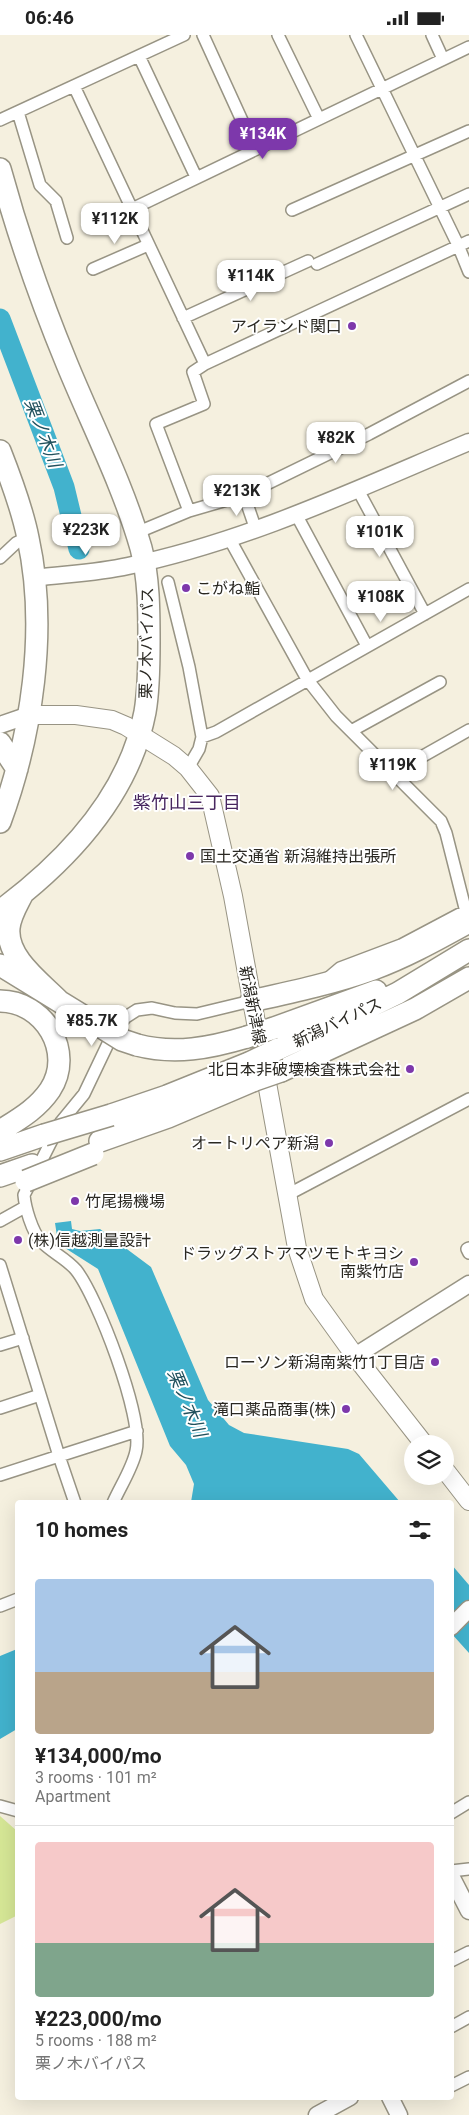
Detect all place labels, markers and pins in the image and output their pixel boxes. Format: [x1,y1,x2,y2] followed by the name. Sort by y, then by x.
[228,117,298,160] pin: ¥134K
[80,203,150,245] pin: ¥112K
[216,259,286,302] pin: ¥114K
[231,317,342,336] place label: アイランド関口
[346,320,358,332] marker: アイランド関口
[306,421,366,464] pin: ¥82K
[202,475,272,517] pin: ¥213K
[51,513,121,556] pin: ¥223K
[345,515,415,558] pin: ¥101K
[196,579,260,598] place label: こがね鮨
[346,581,416,623] pin: ¥108K
[180,582,192,594] marker: こがね鮨
[358,749,428,791] pin: ¥119K
[200,847,396,866] place label: 国土交通省 新潟維持出張所
[184,850,196,862] marker: 国土交通省 新潟維持出張所
[51,1005,133,1047] pin: ¥85.7K
[208,1060,400,1079] place label: 北日本非破壊検査株式会社
[404,1063,416,1075] marker: 北日本非破壊検査株式会社
[191,1134,319,1153] place label: オートリペア新潟
[323,1137,335,1149] marker: オートリペア新潟
[85,1192,165,1211] place label: 竹尾揚機場
[69,1195,81,1207] marker: 竹尾揚機場
[28,1231,151,1250] place label: (株)信越測量設計
[12,1234,24,1246] marker: (株)信越測量設計
[180,1244,404,1281] place label: ドラッグストアマツモトキヨシ 南紫竹店
[408,1256,420,1268] marker: ドラッグストアマツモトキヨシ 南紫竹店
[224,1353,425,1372] place label: ローソン新潟南紫竹1丁目店
[429,1356,441,1368] marker: ローソン新潟南紫竹1丁目店
[213,1400,336,1419] place label: 滝口薬品商事(株)
[340,1403,352,1415] marker: 滝口薬品商事(株)

